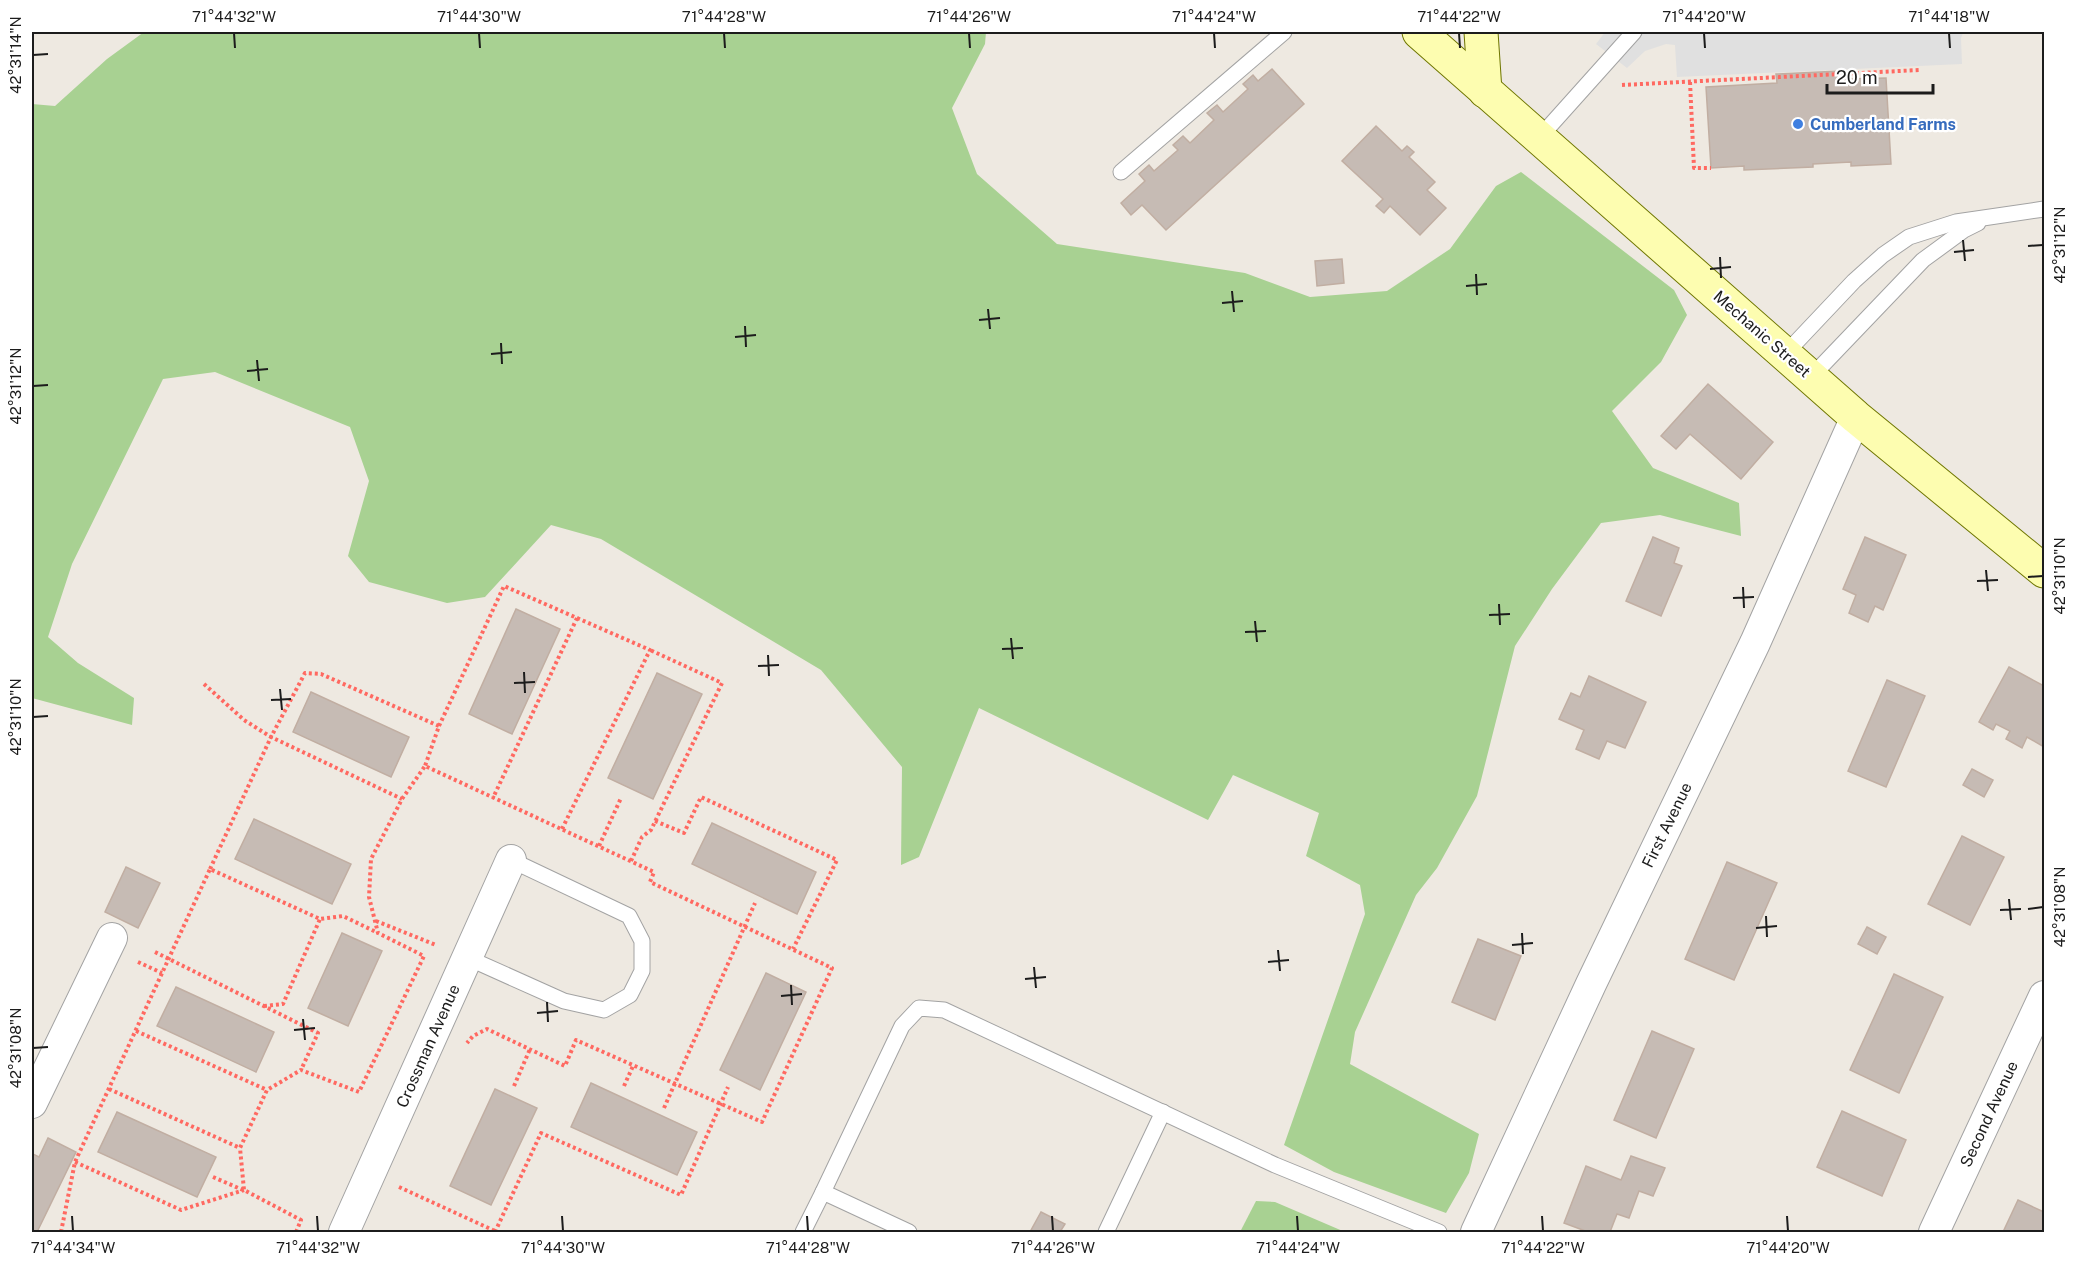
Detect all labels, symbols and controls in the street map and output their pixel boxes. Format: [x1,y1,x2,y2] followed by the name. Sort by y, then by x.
[192,8,276,25] text: 71°44'32"W
[437,8,521,25] text: 71°44'30"W
[682,8,766,25] text: 71°44'28"W
[927,8,1011,25] text: 71°44'26"W
[1172,8,1256,25] text: 71°44'24"W
[1417,8,1501,25] text: 71°44'22"W
[1662,8,1746,25] text: 71°44'20"W
[1908,8,1990,25] text: 71°44'18"W
[7,16,24,94] text: 42°31'14"N
[1827,57,1934,95] scale bar
[1836,67,1878,88] text: 20 m
[1810,115,1956,134] place label: Cumberland Farms
[1791,117,1805,131] marker: Cumberland Farms
[2051,206,2068,284] text: 42°31'12"N
[1710,287,1814,381] street label: Mechanic Street
[7,347,24,425] text: 42°31'12"N
[2051,537,2068,615] text: 42°31'10"N
[7,678,24,756] text: 42°31'10"N
[1638,779,1696,871] street label: First Avenue
[2051,866,2068,948] text: 42°31'08"N
[392,981,464,1111] street label: Crossman Avenue
[7,1007,24,1089] text: 42°31'08"N
[1956,1058,2022,1170] street label: Second Avenue
[31,1239,115,1256] text: 71°44'34"W
[276,1239,360,1256] text: 71°44'32"W
[521,1239,605,1256] text: 71°44'30"W
[766,1239,850,1256] text: 71°44'28"W
[1011,1239,1095,1256] text: 71°44'26"W
[1256,1239,1340,1256] text: 71°44'24"W
[1501,1239,1585,1256] text: 71°44'22"W
[1746,1239,1830,1256] text: 71°44'20"W

